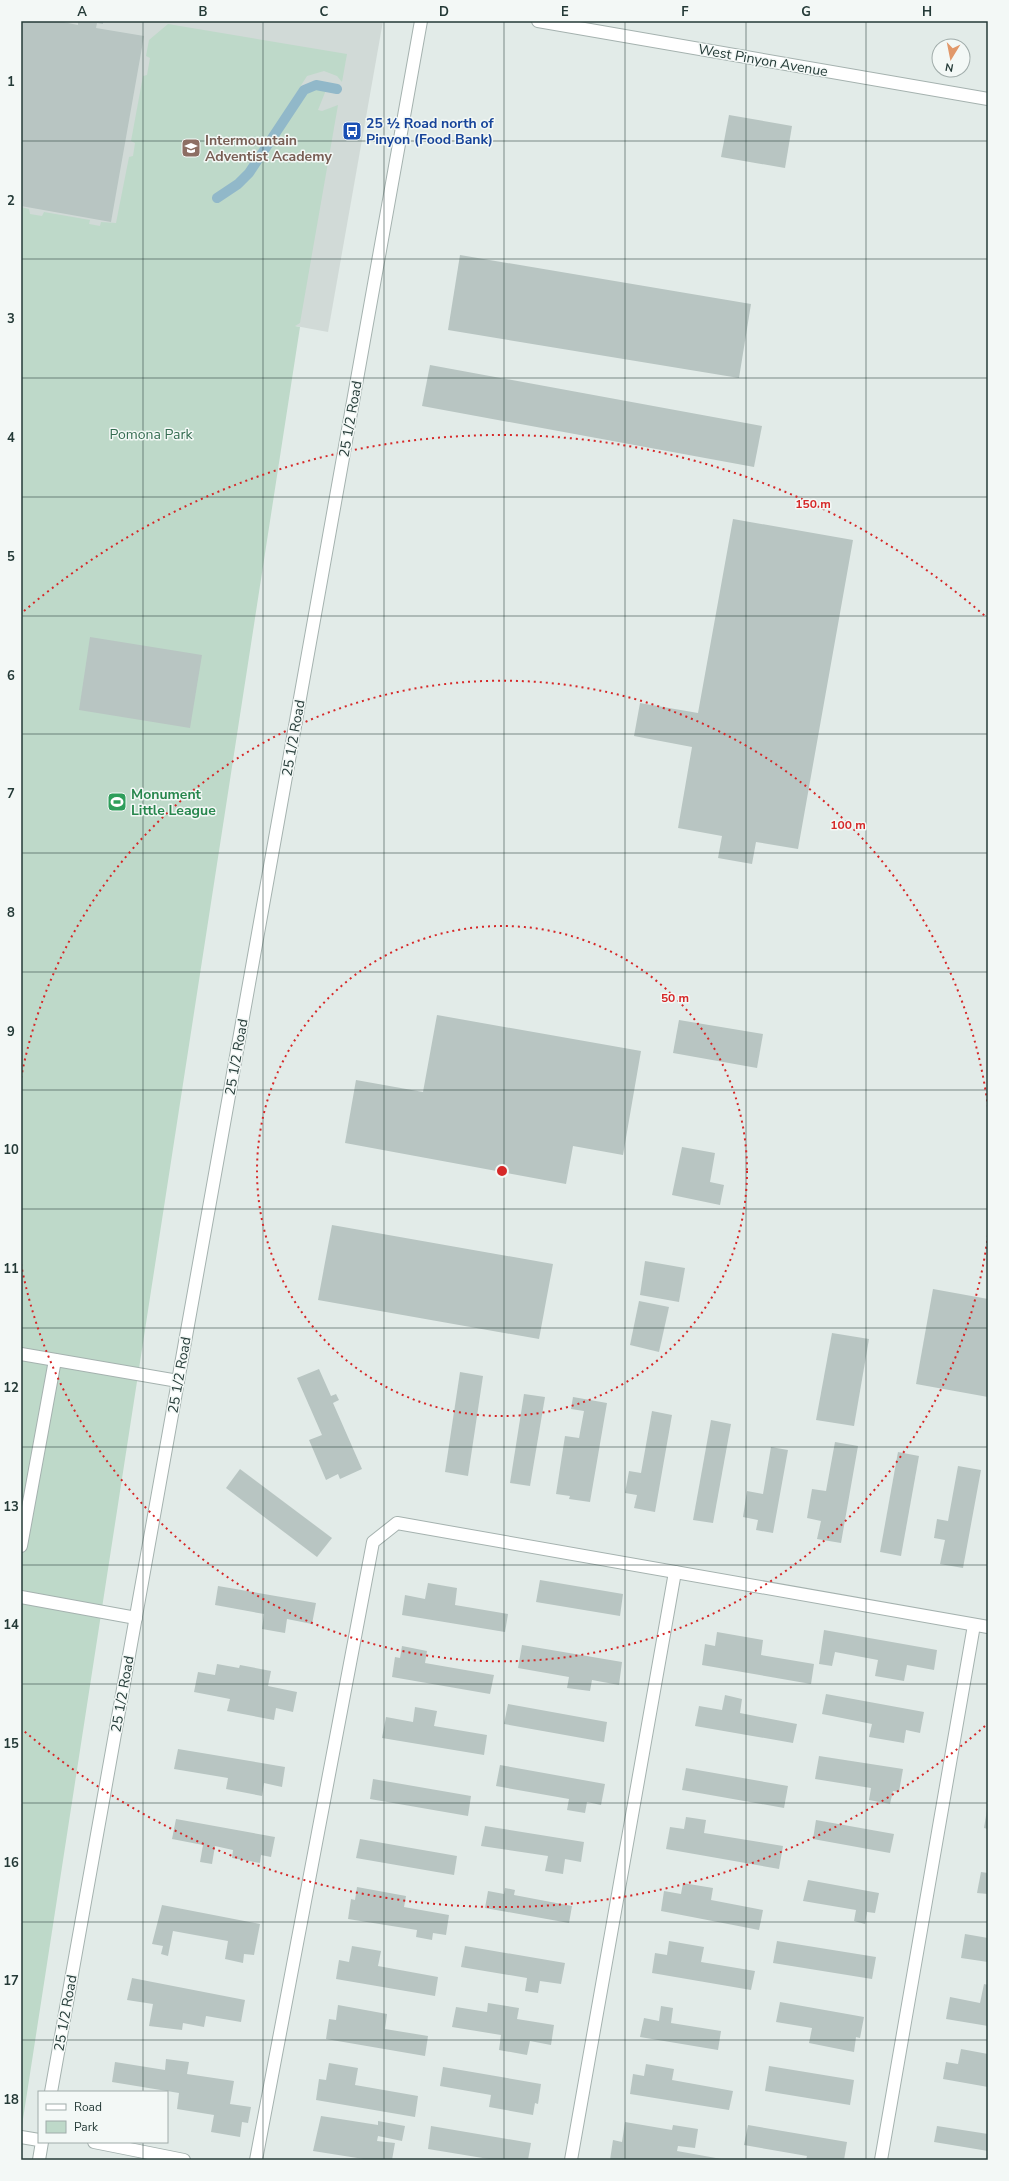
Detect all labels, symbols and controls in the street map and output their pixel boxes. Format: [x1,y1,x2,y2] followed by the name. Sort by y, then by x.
[77,3,87,21] text: A
[199,3,208,21] text: B
[320,3,329,21] text: C
[439,3,449,21] text: D
[561,3,569,21] text: E
[681,3,689,21] text: F
[801,3,811,21] text: G
[922,3,932,21] text: H
[931,38,971,78] north arrow
[697,40,829,81] street label: West Pinyon Avenue
[944,59,955,75] text: N
[7,73,15,91] text: 1
[366,114,495,149] place label: 25 ½ Road north of Pinyon (Food Bank)
[341,120,363,142] bus stop icon: 25 ½ Road north of Pinyon (Food Bank)
[205,131,332,166] place label: Intermountain Adventist Academy
[180,137,202,159] school or university icon: Intermountain Adventist Academy
[7,192,15,210] text: 2
[7,310,15,328] text: 3
[334,379,367,459] street label: 25 1/2 Road
[109,425,194,444] park label: Pomona Park
[7,429,15,447] text: 4
[795,496,831,512] text: 150 m
[7,548,15,566] text: 5
[7,667,15,685] text: 6
[277,698,310,778] street label: 25 1/2 Road
[7,785,15,803] text: 7
[131,785,216,820] place label: Monument Little League
[106,791,128,813] sports icon: Monument Little League
[830,817,866,833] text: 100 m
[7,904,15,922] text: 8
[661,990,689,1006] text: 50 m
[220,1017,253,1097] street label: 25 1/2 Road
[7,1023,15,1041] text: 9
[3,1141,19,1159] text: 10
[495,1164,509,1178] centre of rings
[3,1260,19,1278] text: 11
[163,1335,196,1415] street label: 25 1/2 Road
[3,1379,19,1397] text: 12
[3,1498,19,1516] text: 13
[3,1616,19,1634] text: 14
[106,1654,139,1734] street label: 25 1/2 Road
[3,1735,19,1753] text: 15
[3,1854,19,1872] text: 16
[3,1972,19,1990] text: 17
[49,1973,82,2053] street label: 25 1/2 Road
[3,2091,19,2109] text: 18
[38,2091,168,2143] legend
[74,2099,102,2115] text: Road
[74,2119,99,2135] text: Park

